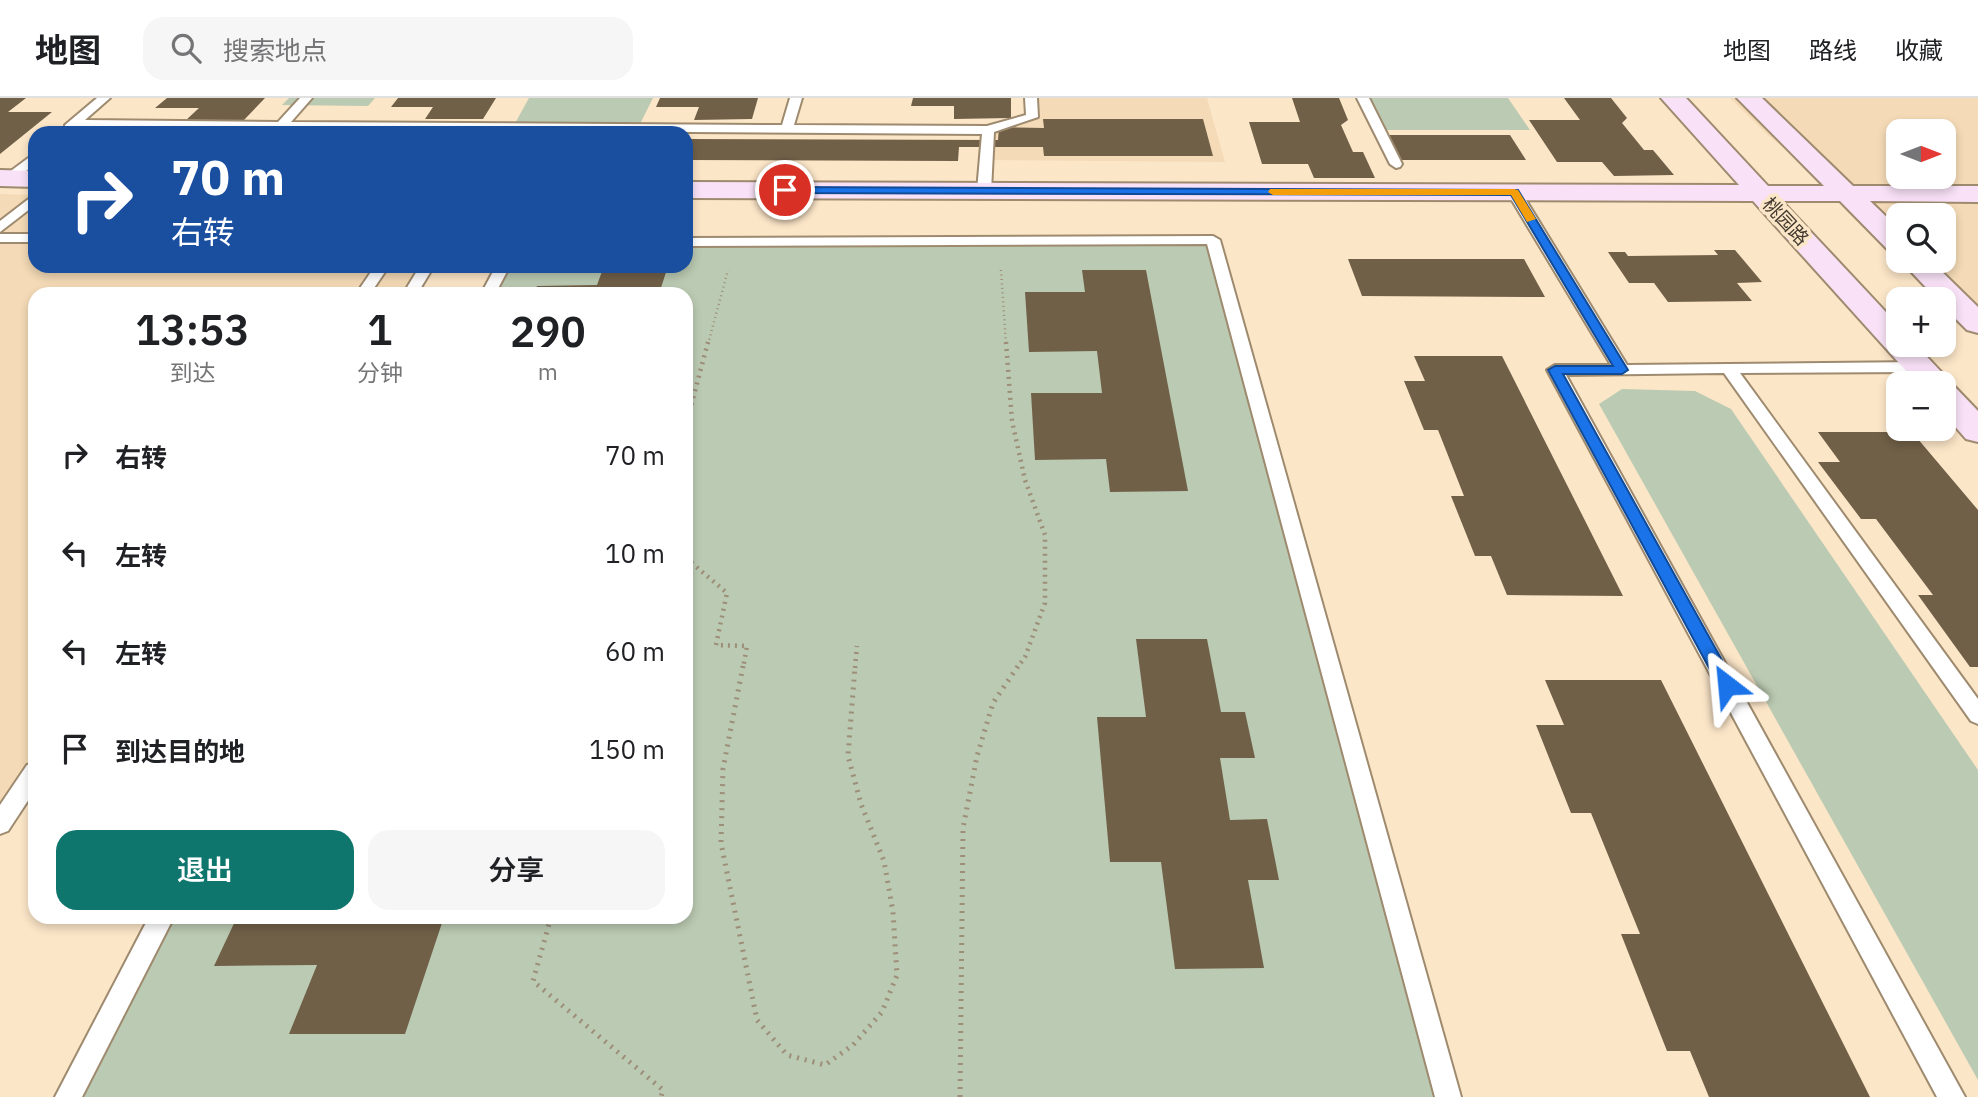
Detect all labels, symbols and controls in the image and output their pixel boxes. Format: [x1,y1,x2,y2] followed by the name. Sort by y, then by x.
[143,17,633,80] search box
[35,28,101,71] text: 地图
[167,29,205,67] icon: search
[223,33,327,67] text: 搜索地点
[1723,34,1771,66] text: 地图
[1809,34,1857,66] text: 路线
[1895,34,1943,66] text: 收藏
[1886,119,1956,189] north arrow
[1886,119,1956,441] map controls
[171,145,285,208] text: 70 m
[56,154,147,245] icon: right
[755,160,815,220] pin
[766,171,804,209] icon: arrive
[1758,192,1814,250] street label: 桃园路
[1886,203,1956,273] button: search
[171,211,235,253] text: 右转
[1886,287,1956,357] button: +
[135,302,250,357] text: 13:53
[367,302,392,357] text: 1
[510,304,586,359] text: 290
[538,356,558,386] text: m
[169,357,215,387] text: 到达
[357,357,403,387] text: 分钟
[1886,371,1956,441] button: −
[56,436,94,474] icon: right
[605,438,665,472] text: 70 m
[115,440,167,474] text: 右转
[56,534,94,572] icon: left
[605,536,665,570] text: 10 m
[115,538,167,572] text: 左转
[56,632,94,670] icon: left
[605,634,665,668] text: 60 m
[115,636,167,670] text: 左转
[1690,648,1764,722] position arrow
[56,730,94,768] icon: arrive
[589,732,665,766] text: 150 m
[115,734,245,768] text: 到达目的地
[56,830,354,910] button: 退出
[368,830,665,910] button: 分享

